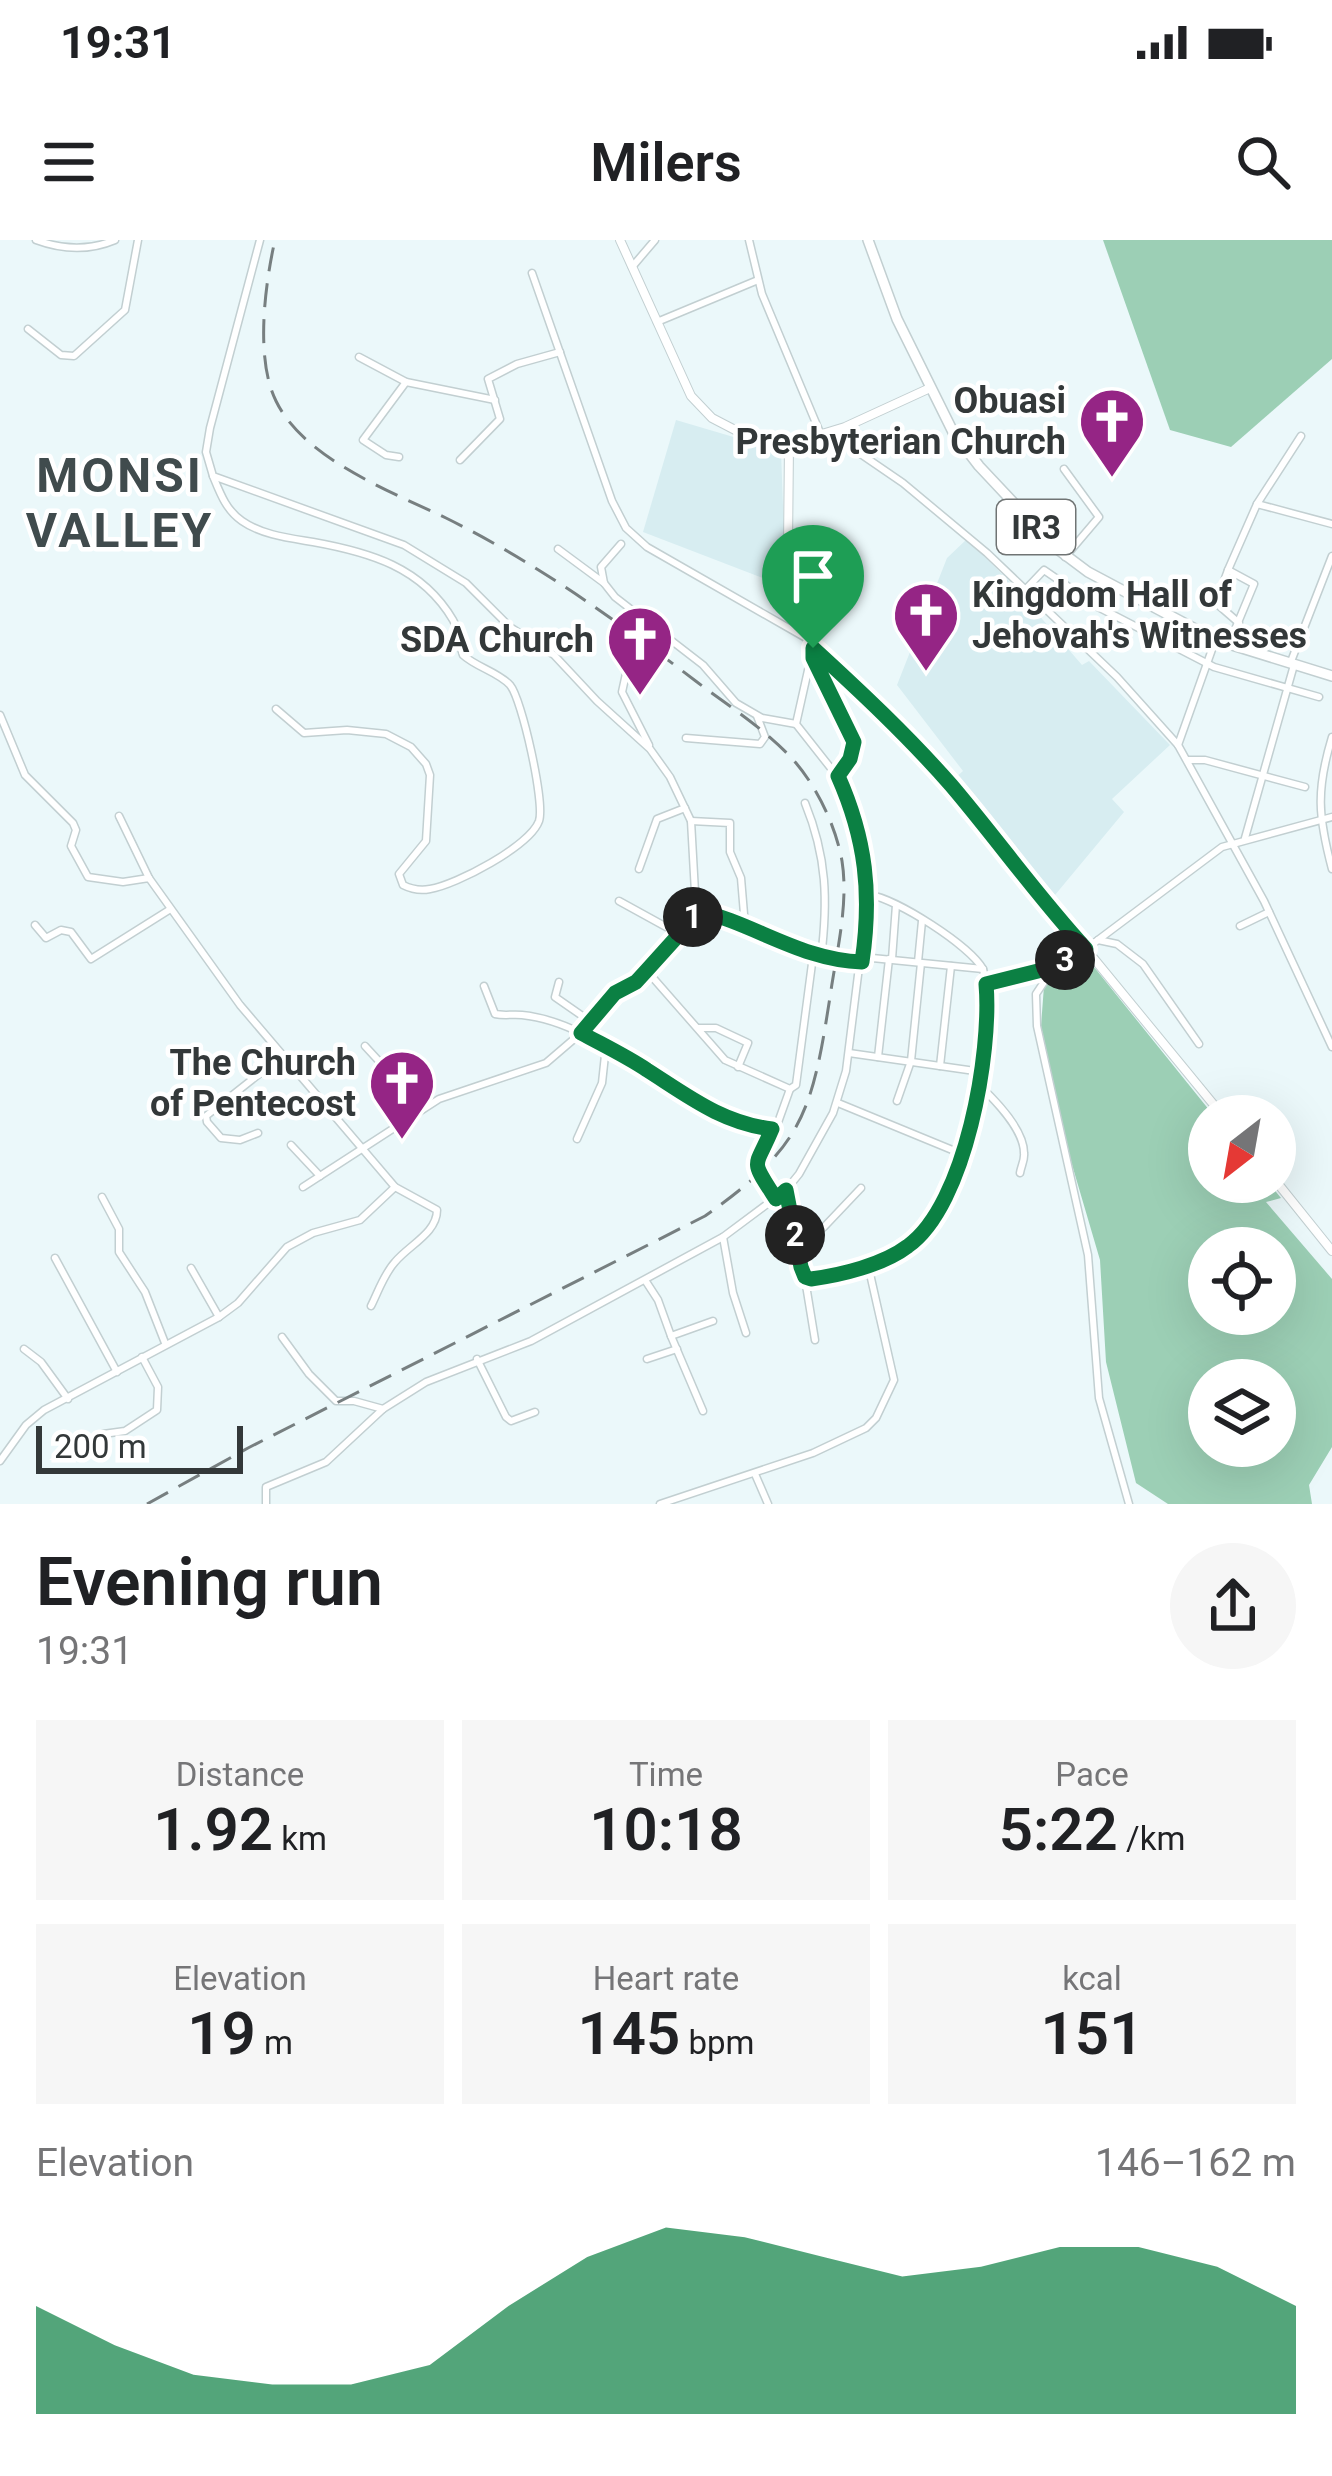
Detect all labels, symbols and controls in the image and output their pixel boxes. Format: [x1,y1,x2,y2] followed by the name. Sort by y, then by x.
[60,16,176,69] text: 19:31
[36,129,102,195] icon: menu
[1230,129,1296,195] icon: search
[590,131,742,194] text: Milers
[735,380,1066,463] place label: Obuasi Presbyterian Church
[1077,386,1147,480] church icon: Obuasi Presbyterian Church
[26,447,214,559] district label: MONSI VALLEY
[997,500,1075,554] road number: IR3
[762,525,864,648] pin
[780,543,846,609] icon: arrive
[972,574,1307,657] place label: Kingdom Hall of Jehovah's Witnesses
[891,580,961,674] church icon: Kingdom Hall of Jehovah's Witnesses
[605,604,675,698] church icon: SDA Church
[400,619,594,661] place label: SDA Church
[663,887,723,947] pin: 1
[684,897,702,936] text: 1
[1035,930,1095,990] pin: 3
[1056,940,1074,979] text: 3
[150,1042,356,1125] place label: The Church of Pentecost
[367,1048,437,1142] church icon: The Church of Pentecost
[1188,1095,1296,1203] north arrow
[1188,1095,1296,1467] map controls
[765,1205,825,1265] pin: 2
[786,1215,804,1254] text: 2
[1188,1227,1296,1335] button: locate
[1188,1359,1296,1467] button: layers
[36,1420,243,1473] scale bar
[54,1427,147,1466] text: 200 m
[1170,1543,1296,1669] button: share
[36,1544,383,1621] text: Evening run
[36,1628,133,1674] text: 19:31
[176,1755,304,1794] text: Distance
[629,1755,703,1794] text: Time
[1055,1755,1129,1794] text: Pace
[153,1794,273,1865] text: 1.92
[589,1794,743,1865] text: 10:18
[999,1794,1118,1865] text: 5:22
[273,1819,327,1858] text: km
[1118,1819,1185,1858] text: /km
[173,1959,307,1998] text: Elevation
[593,1959,739,1998] text: Heart rate
[1062,1959,1122,1998] text: kcal
[187,1998,256,2069] text: 19
[577,1998,680,2069] text: 145
[1041,1998,1143,2069] text: 151
[256,2023,293,2062] text: m
[680,2023,755,2062] text: bpm
[36,2140,194,2186] text: Elevation
[1095,2140,1296,2186] text: 146–162 m

